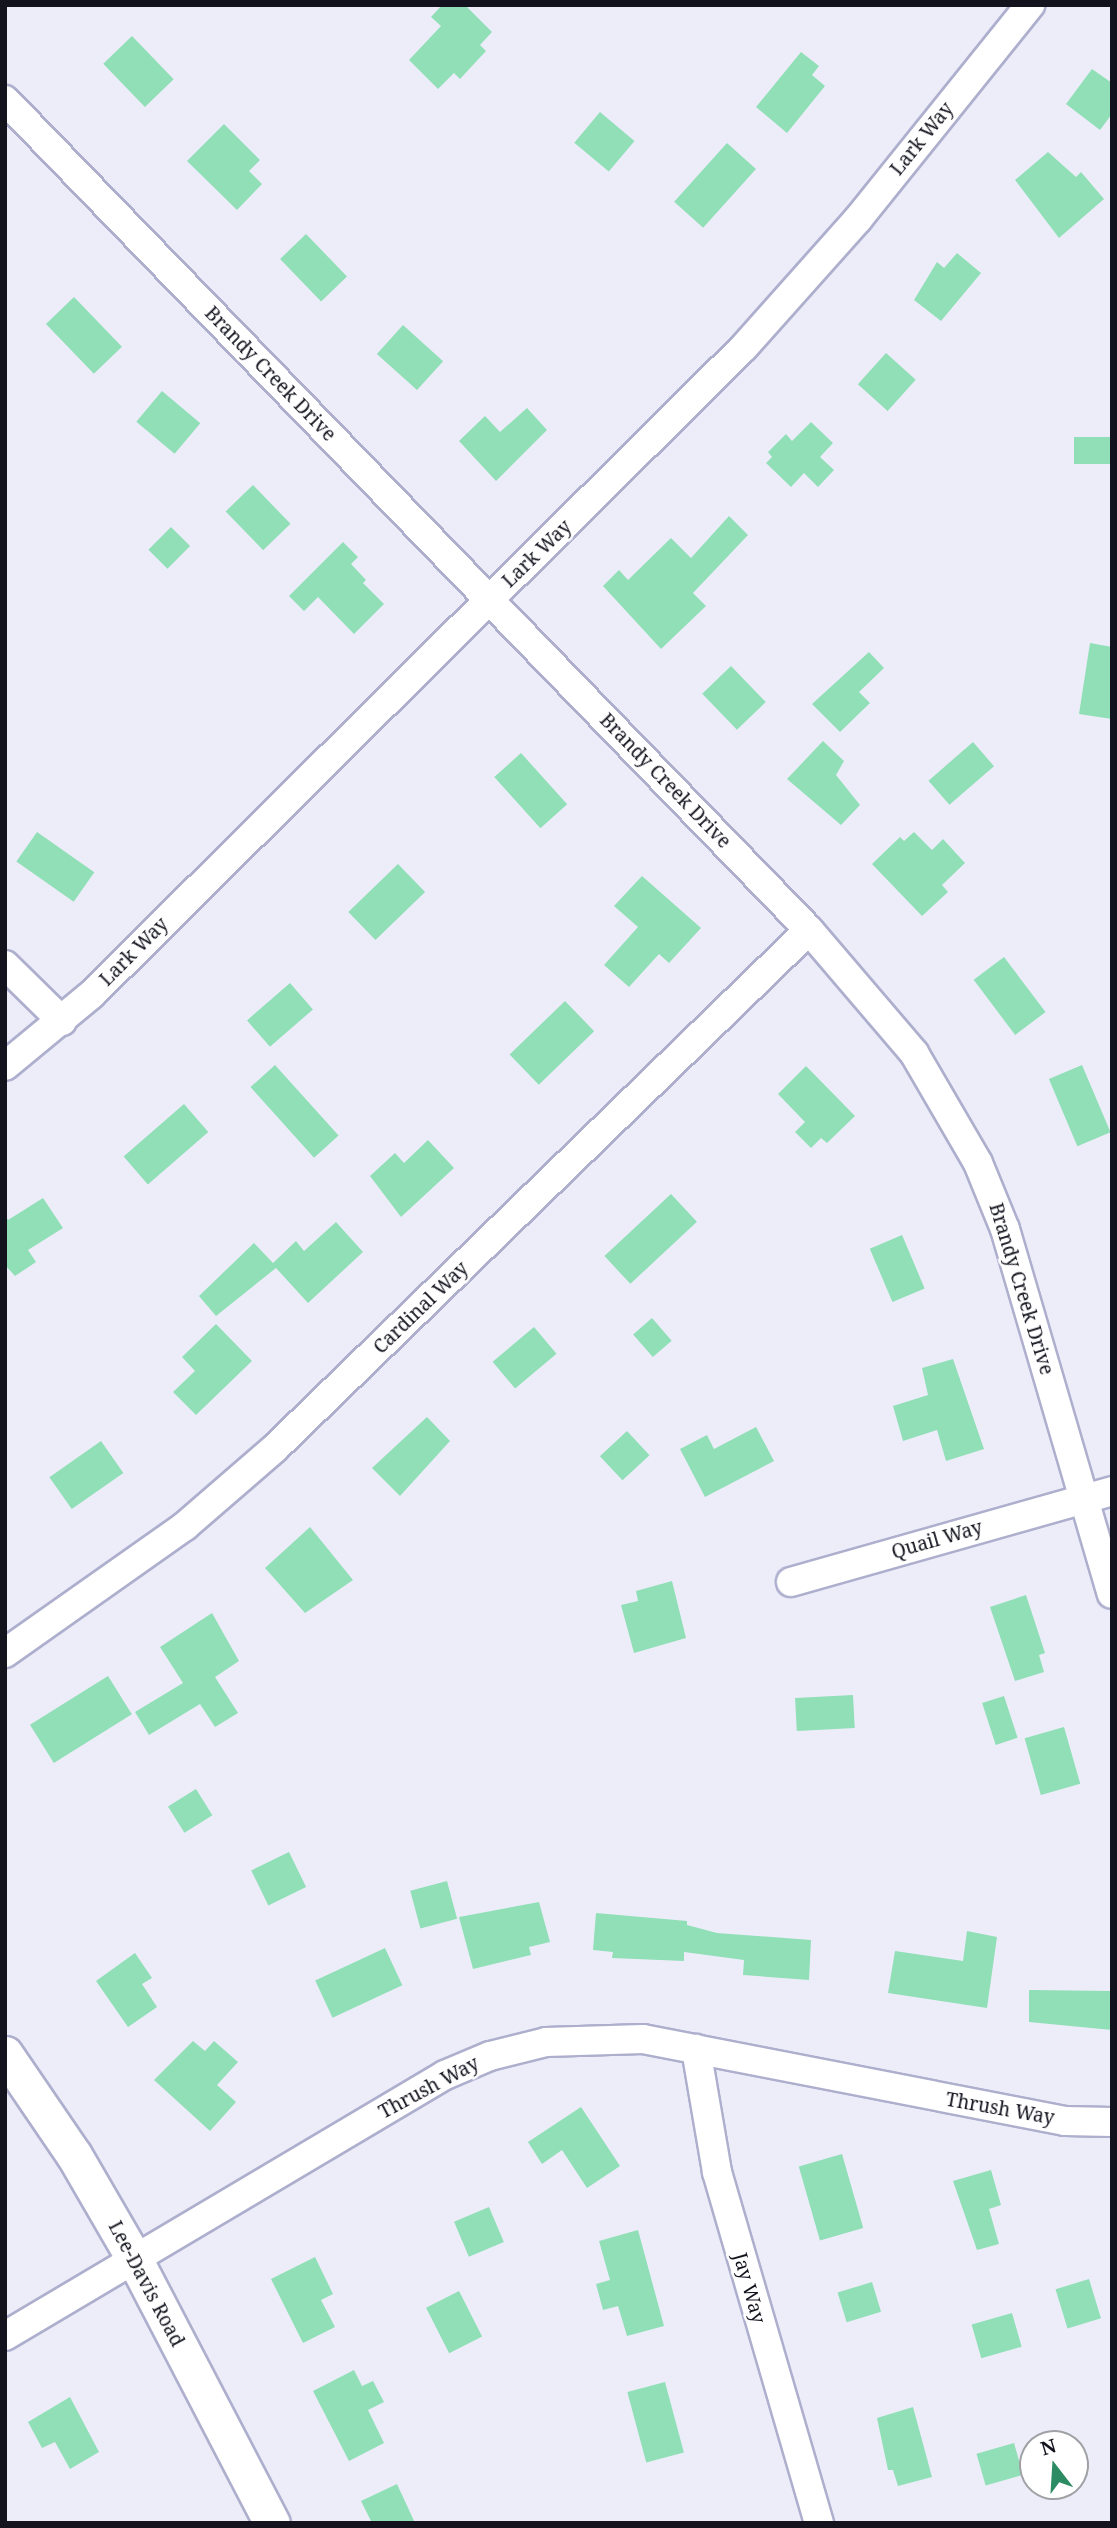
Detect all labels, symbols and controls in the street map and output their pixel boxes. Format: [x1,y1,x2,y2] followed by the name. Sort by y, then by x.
[886,98,958,180] street label: Lark Way
[200,302,340,446] street label: Brandy Creek Drive
[498,516,576,592] street label: Lark Way
[595,709,735,853] street label: Brandy Creek Drive
[95,913,173,991] street label: Lark Way
[984,1200,1058,1378] street label: Brandy Creek Drive
[369,1257,473,1359] street label: Cardinal Way
[889,1516,985,1564] street label: Quail Way
[375,2052,483,2124] street label: Thrush Way
[944,2088,1056,2130] street label: Thrush Way
[103,2217,189,2351] street label: Lee-Davis Road
[728,2250,770,2326] street label: Jay Way
[1019,2430,1089,2500] north arrow
[1037,2432,1059,2461] text: N

